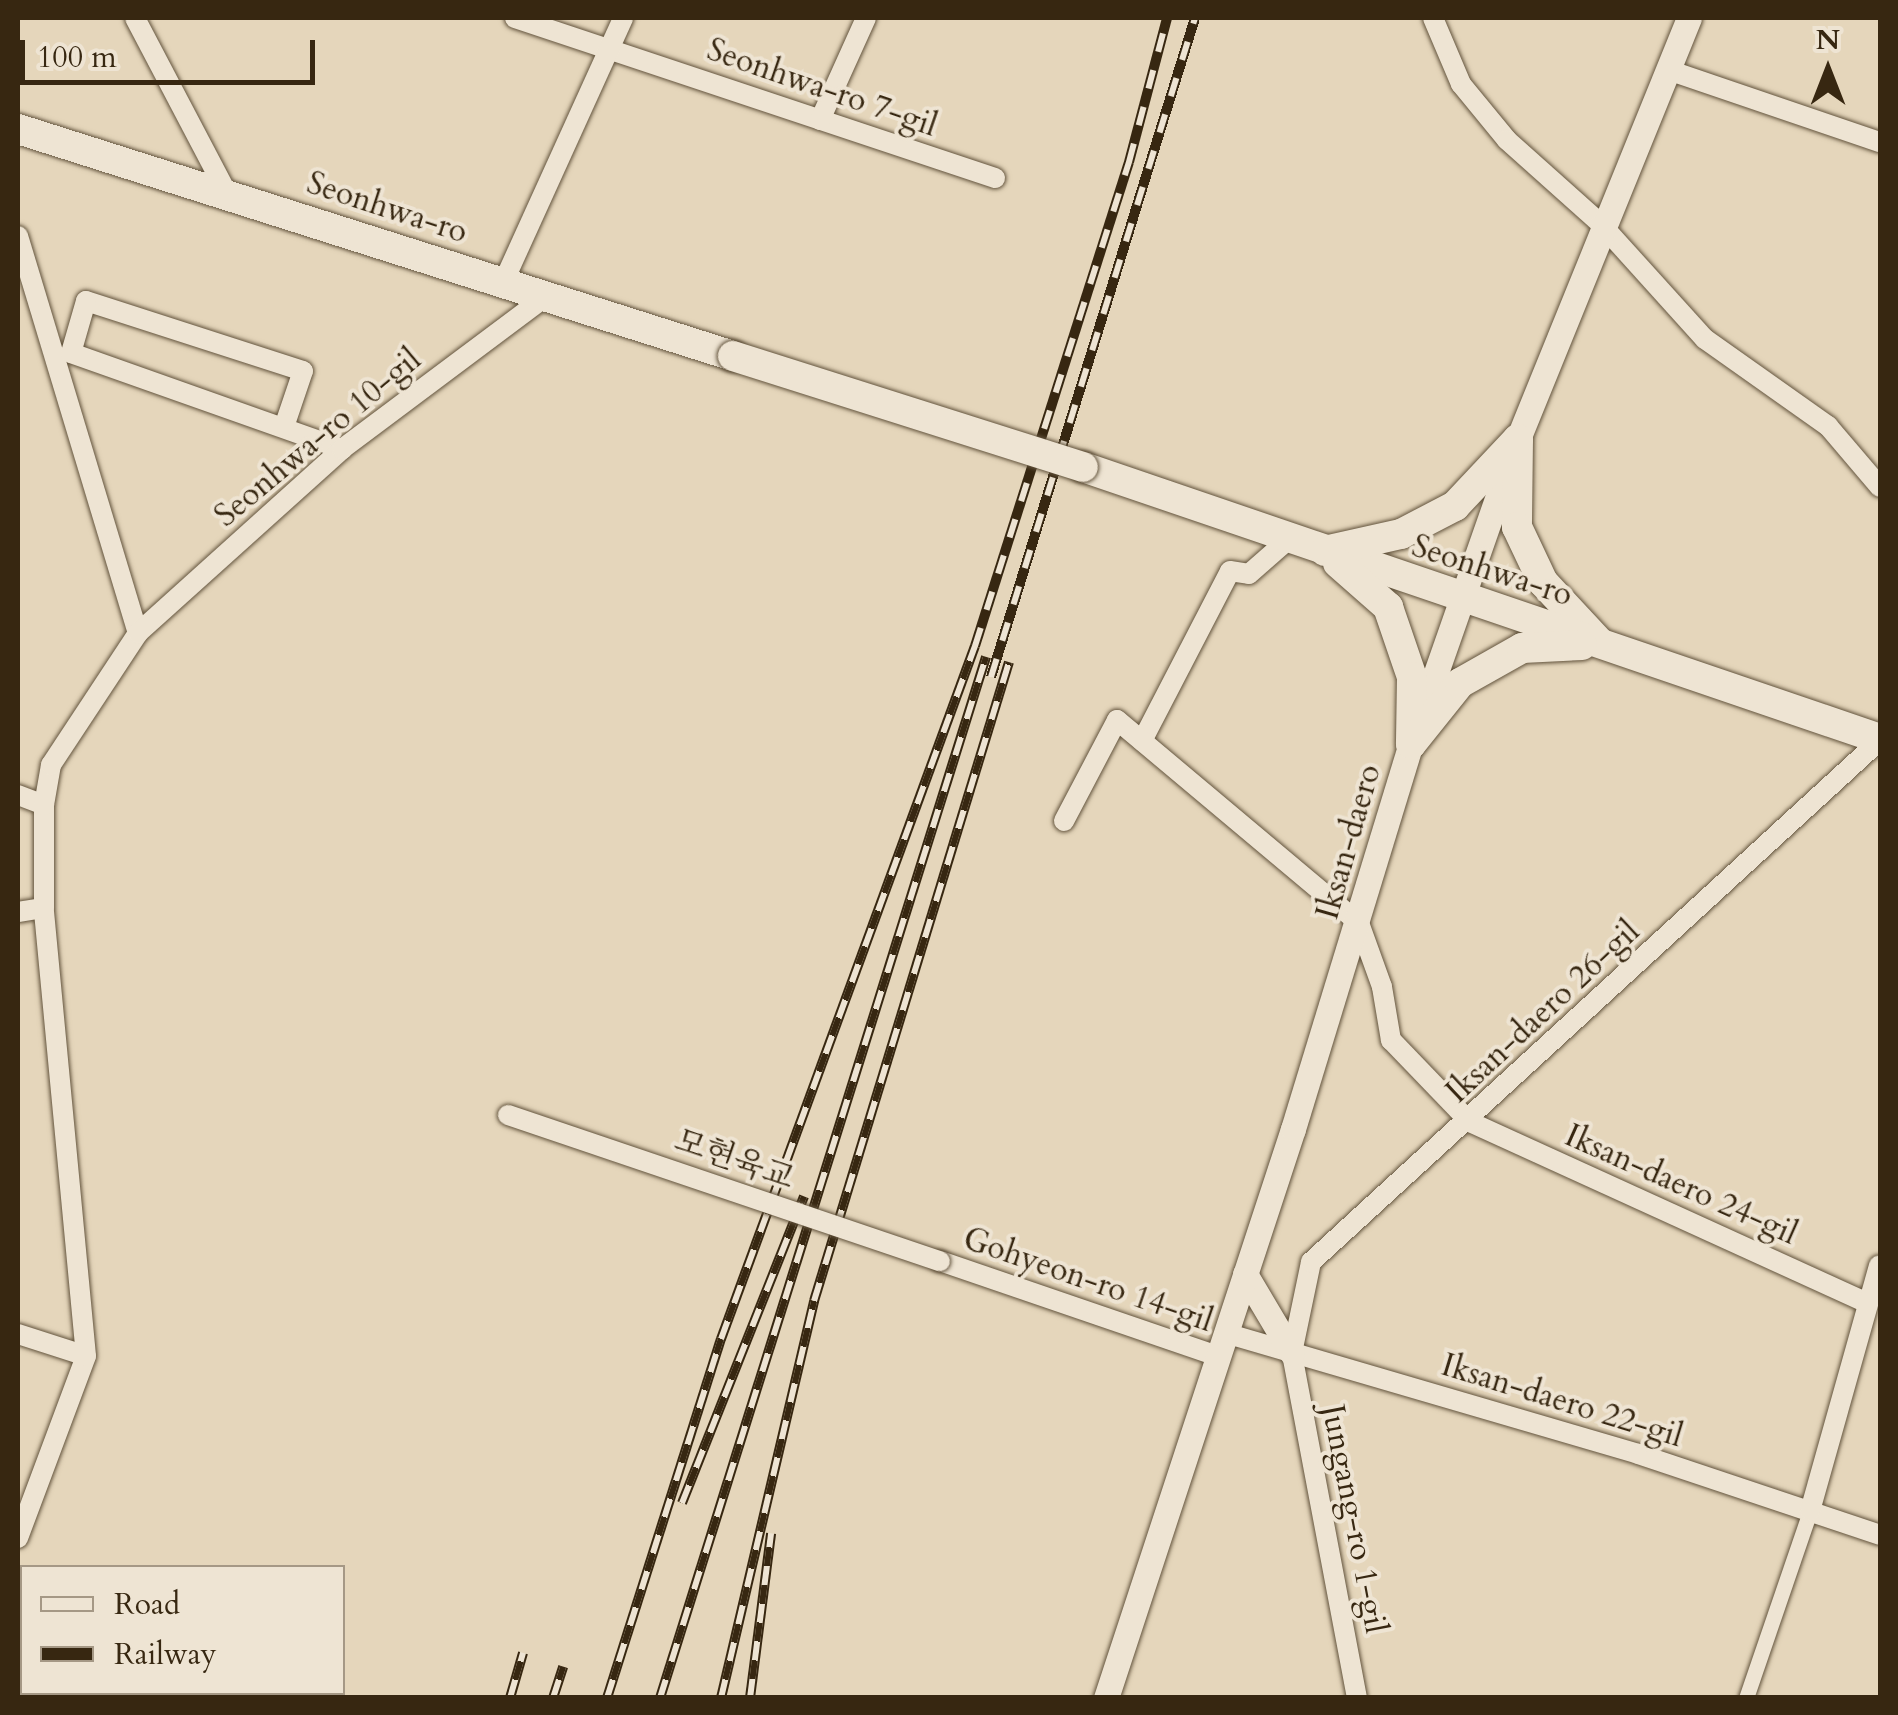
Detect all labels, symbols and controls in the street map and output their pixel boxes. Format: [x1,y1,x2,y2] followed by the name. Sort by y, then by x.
[25,20,320,82] scale bar
[1778,20,1878,120] north arrow
[1816,21,1840,59] text: N
[702,31,942,145] street label: Seonhwa-ro 7-gil
[37,37,117,78] text: 100 m
[302,164,472,252] street label: Seonhwa-ro
[207,341,429,535] street label: Seonhwa-ro 10-gil
[1407,527,1577,615] street label: Seonhwa-ro
[1309,760,1389,924] street label: Iksan-daero
[1438,913,1648,1111] street label: Iksan-daero 26-gil
[1559,1117,1803,1253] street label: Iksan-daero 24-gil
[669,1122,799,1198] street label: 모현육교
[958,1219,1218,1341] street label: Gohyeon-ro 14-gil
[1437,1346,1687,1456] street label: Iksan-daero 22-gil
[1313,1401,1395,1637] street label: Jungang-ro 1-gil
[20,1565,345,1695] legend
[114,1584,180,1625] text: Road
[114,1634,217,1675] text: Railway

